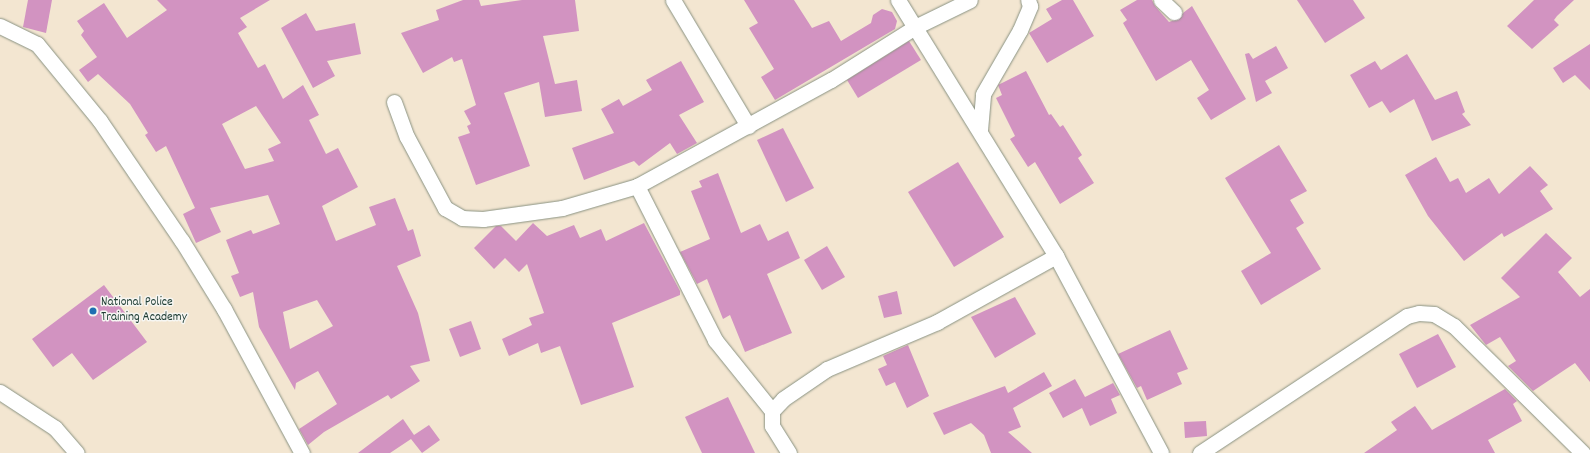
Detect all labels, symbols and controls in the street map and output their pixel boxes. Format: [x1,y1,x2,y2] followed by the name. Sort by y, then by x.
[101,296,187,327] place label: National Police Training Academy
[88,306,98,316] marker: National Police Training Academy

